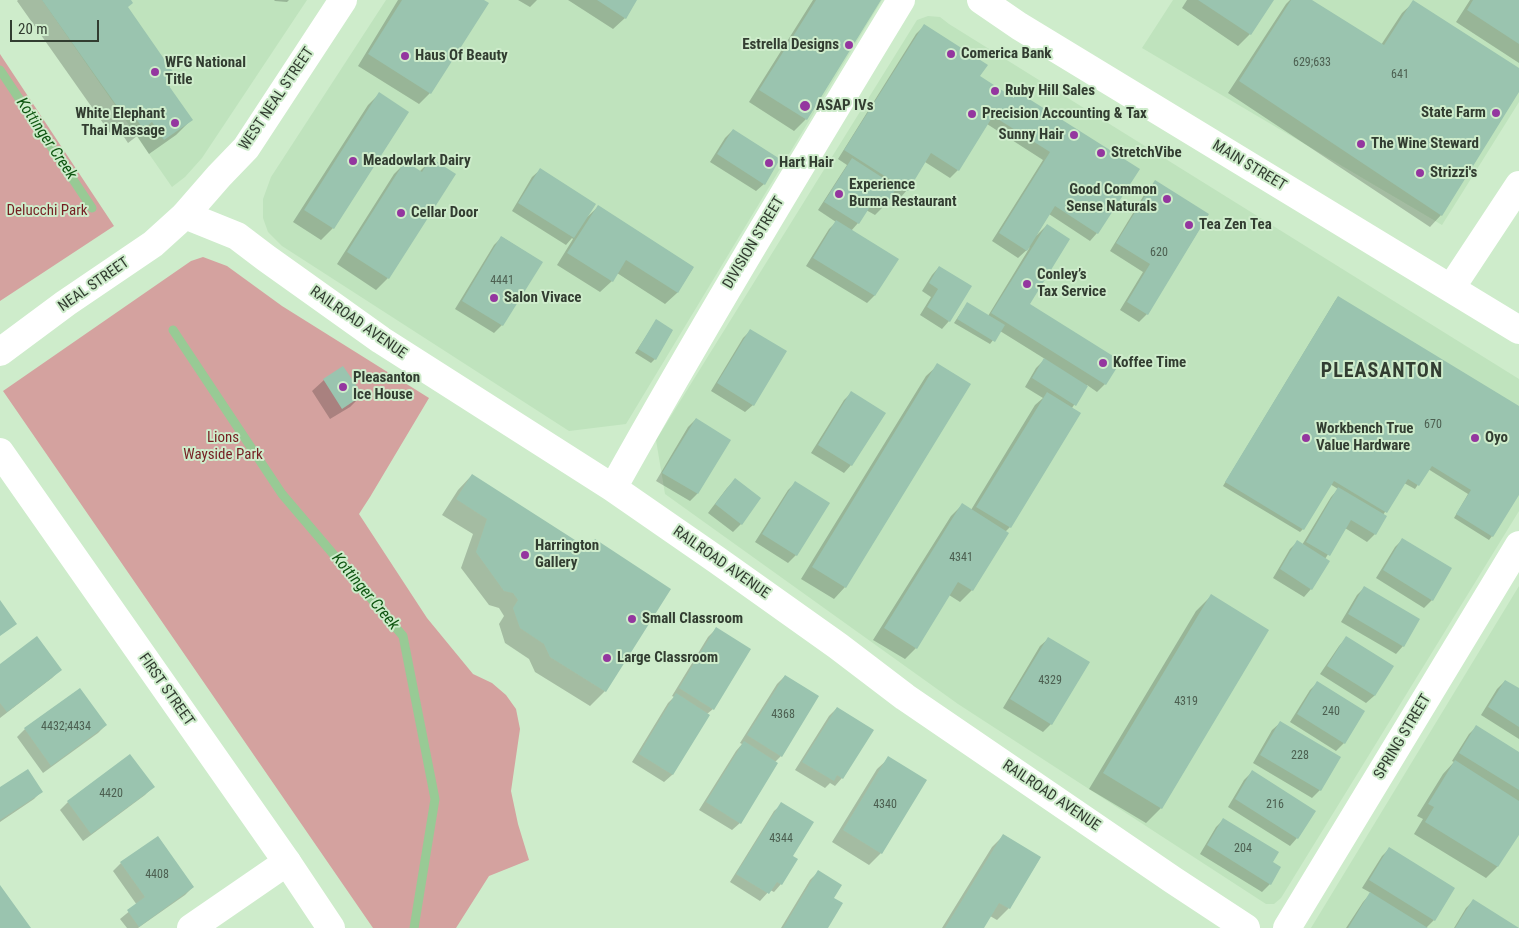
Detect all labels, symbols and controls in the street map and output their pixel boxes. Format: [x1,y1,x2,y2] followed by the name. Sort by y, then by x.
[12,10,101,42] scale bar
[18,20,48,38] text: 20 m
[742,36,839,54] place label: Estrella Designs
[843,39,855,51] marker: Estrella Designs
[236,44,318,154] street label: WEST NEAL STREET
[961,45,1052,63] place label: Comerica Bank
[415,47,508,65] place label: Haus Of Beauty
[945,48,957,60] marker: Comerica Bank
[399,50,411,62] marker: Haus Of Beauty
[165,54,246,89] place label: WFG National Title
[1293,56,1331,70] house number: 629;633
[149,66,161,78] marker: WFG National Title
[1391,68,1409,82] house number: 641
[1005,82,1095,100] place label: Ruby Hill Sales
[989,85,1001,97] marker: Ruby Hill Sales
[12,94,80,184] water label: Kottinger Creek
[816,97,874,115] place label: ASAP IVs
[798,99,812,113] marker: ASAP IVs
[1421,104,1486,122] place label: State Farm
[75,105,165,140] place label: White Elephant Thai Massage
[982,105,1147,123] place label: Precision Accounting & Tax
[1490,107,1502,119] marker: State Farm
[966,108,978,120] marker: Precision Accounting & Tax
[169,117,181,129] marker: White Elephant Thai Massage
[999,126,1064,144] place label: Sunny Hair
[1068,129,1080,141] marker: Sunny Hair
[1371,135,1479,153] place label: The Wine Steward
[1209,137,1289,195] street label: MAIN STREET
[1355,138,1367,150] marker: The Wine Steward
[1111,144,1182,162] place label: StretchVibe
[1095,147,1107,159] marker: StretchVibe
[363,152,471,170] place label: Meadowlark Dairy
[779,154,834,172] place label: Hart Hair
[347,155,359,167] marker: Meadowlark Dairy
[763,157,775,169] marker: Hart Hair
[1430,164,1477,182] place label: Strizzi's
[1414,167,1426,179] marker: Strizzi's
[849,176,957,211] place label: Experience Burma Restaurant
[1066,181,1157,216] place label: Good Common Sense Naturals
[833,188,845,200] marker: Experience Burma Restaurant
[1161,193,1173,205] marker: Good Common Sense Naturals
[719,194,789,292] street label: DIVISION STREET
[6,202,88,220] park label: Delucchi Park
[411,204,478,222] place label: Cellar Door
[395,207,407,219] marker: Cellar Door
[1199,216,1272,234] place label: Tea Zen Tea
[1183,219,1195,231] marker: Tea Zen Tea
[1150,246,1168,260] house number: 620
[55,254,133,316] street label: NEAL STREET
[1037,266,1106,301] place label: Conley’s Tax Service
[490,274,514,288] house number: 4441
[1021,278,1033,290] marker: Conley’s Tax Service
[306,283,410,363] street label: RAILROAD AVENUE
[504,289,581,307] place label: Salon Vivace
[488,292,500,304] marker: Salon Vivace
[1113,354,1186,372] place label: Koffee Time
[1097,357,1109,369] marker: Koffee Time
[1320,360,1444,384] district label: PLEASANTON
[353,369,420,404] place label: Pleasanton Ice House
[337,381,349,393] marker: Pleasanton Ice House
[1424,418,1442,432] house number: 670
[1316,420,1414,455] place label: Workbench True Value Hardware
[183,429,263,464] park label: Lions Wayside Park
[1485,429,1508,447] place label: Oyo
[1300,432,1312,444] marker: Workbench True Value Hardware
[1469,432,1481,444] marker: Oyo
[669,523,773,603] street label: RAILROAD AVENUE
[535,537,599,572] place label: Harrington Gallery
[519,549,531,561] marker: Harrington Gallery
[327,550,403,634] water label: Kottinger Creek
[949,551,973,565] house number: 4341
[642,610,743,628] place label: Small Classroom
[626,613,638,625] marker: Small Classroom
[617,649,718,667] place label: Large Classroom
[134,650,198,730] street label: FIRST STREET
[601,652,613,664] marker: Large Classroom
[1038,674,1062,688] house number: 4329
[1371,691,1435,783] street label: SPRING STREET
[1174,695,1198,709] house number: 4319
[1322,705,1340,719] house number: 240
[771,708,795,722] house number: 4368
[41,720,91,734] house number: 4432;4434
[1291,749,1309,763] house number: 228
[999,757,1103,835] street label: RAILROAD AVENUE
[99,787,123,801] house number: 4420
[873,798,897,812] house number: 4340
[1266,798,1284,812] house number: 216
[769,832,793,846] house number: 4344
[1234,842,1252,856] house number: 204
[145,868,169,882] house number: 4408

